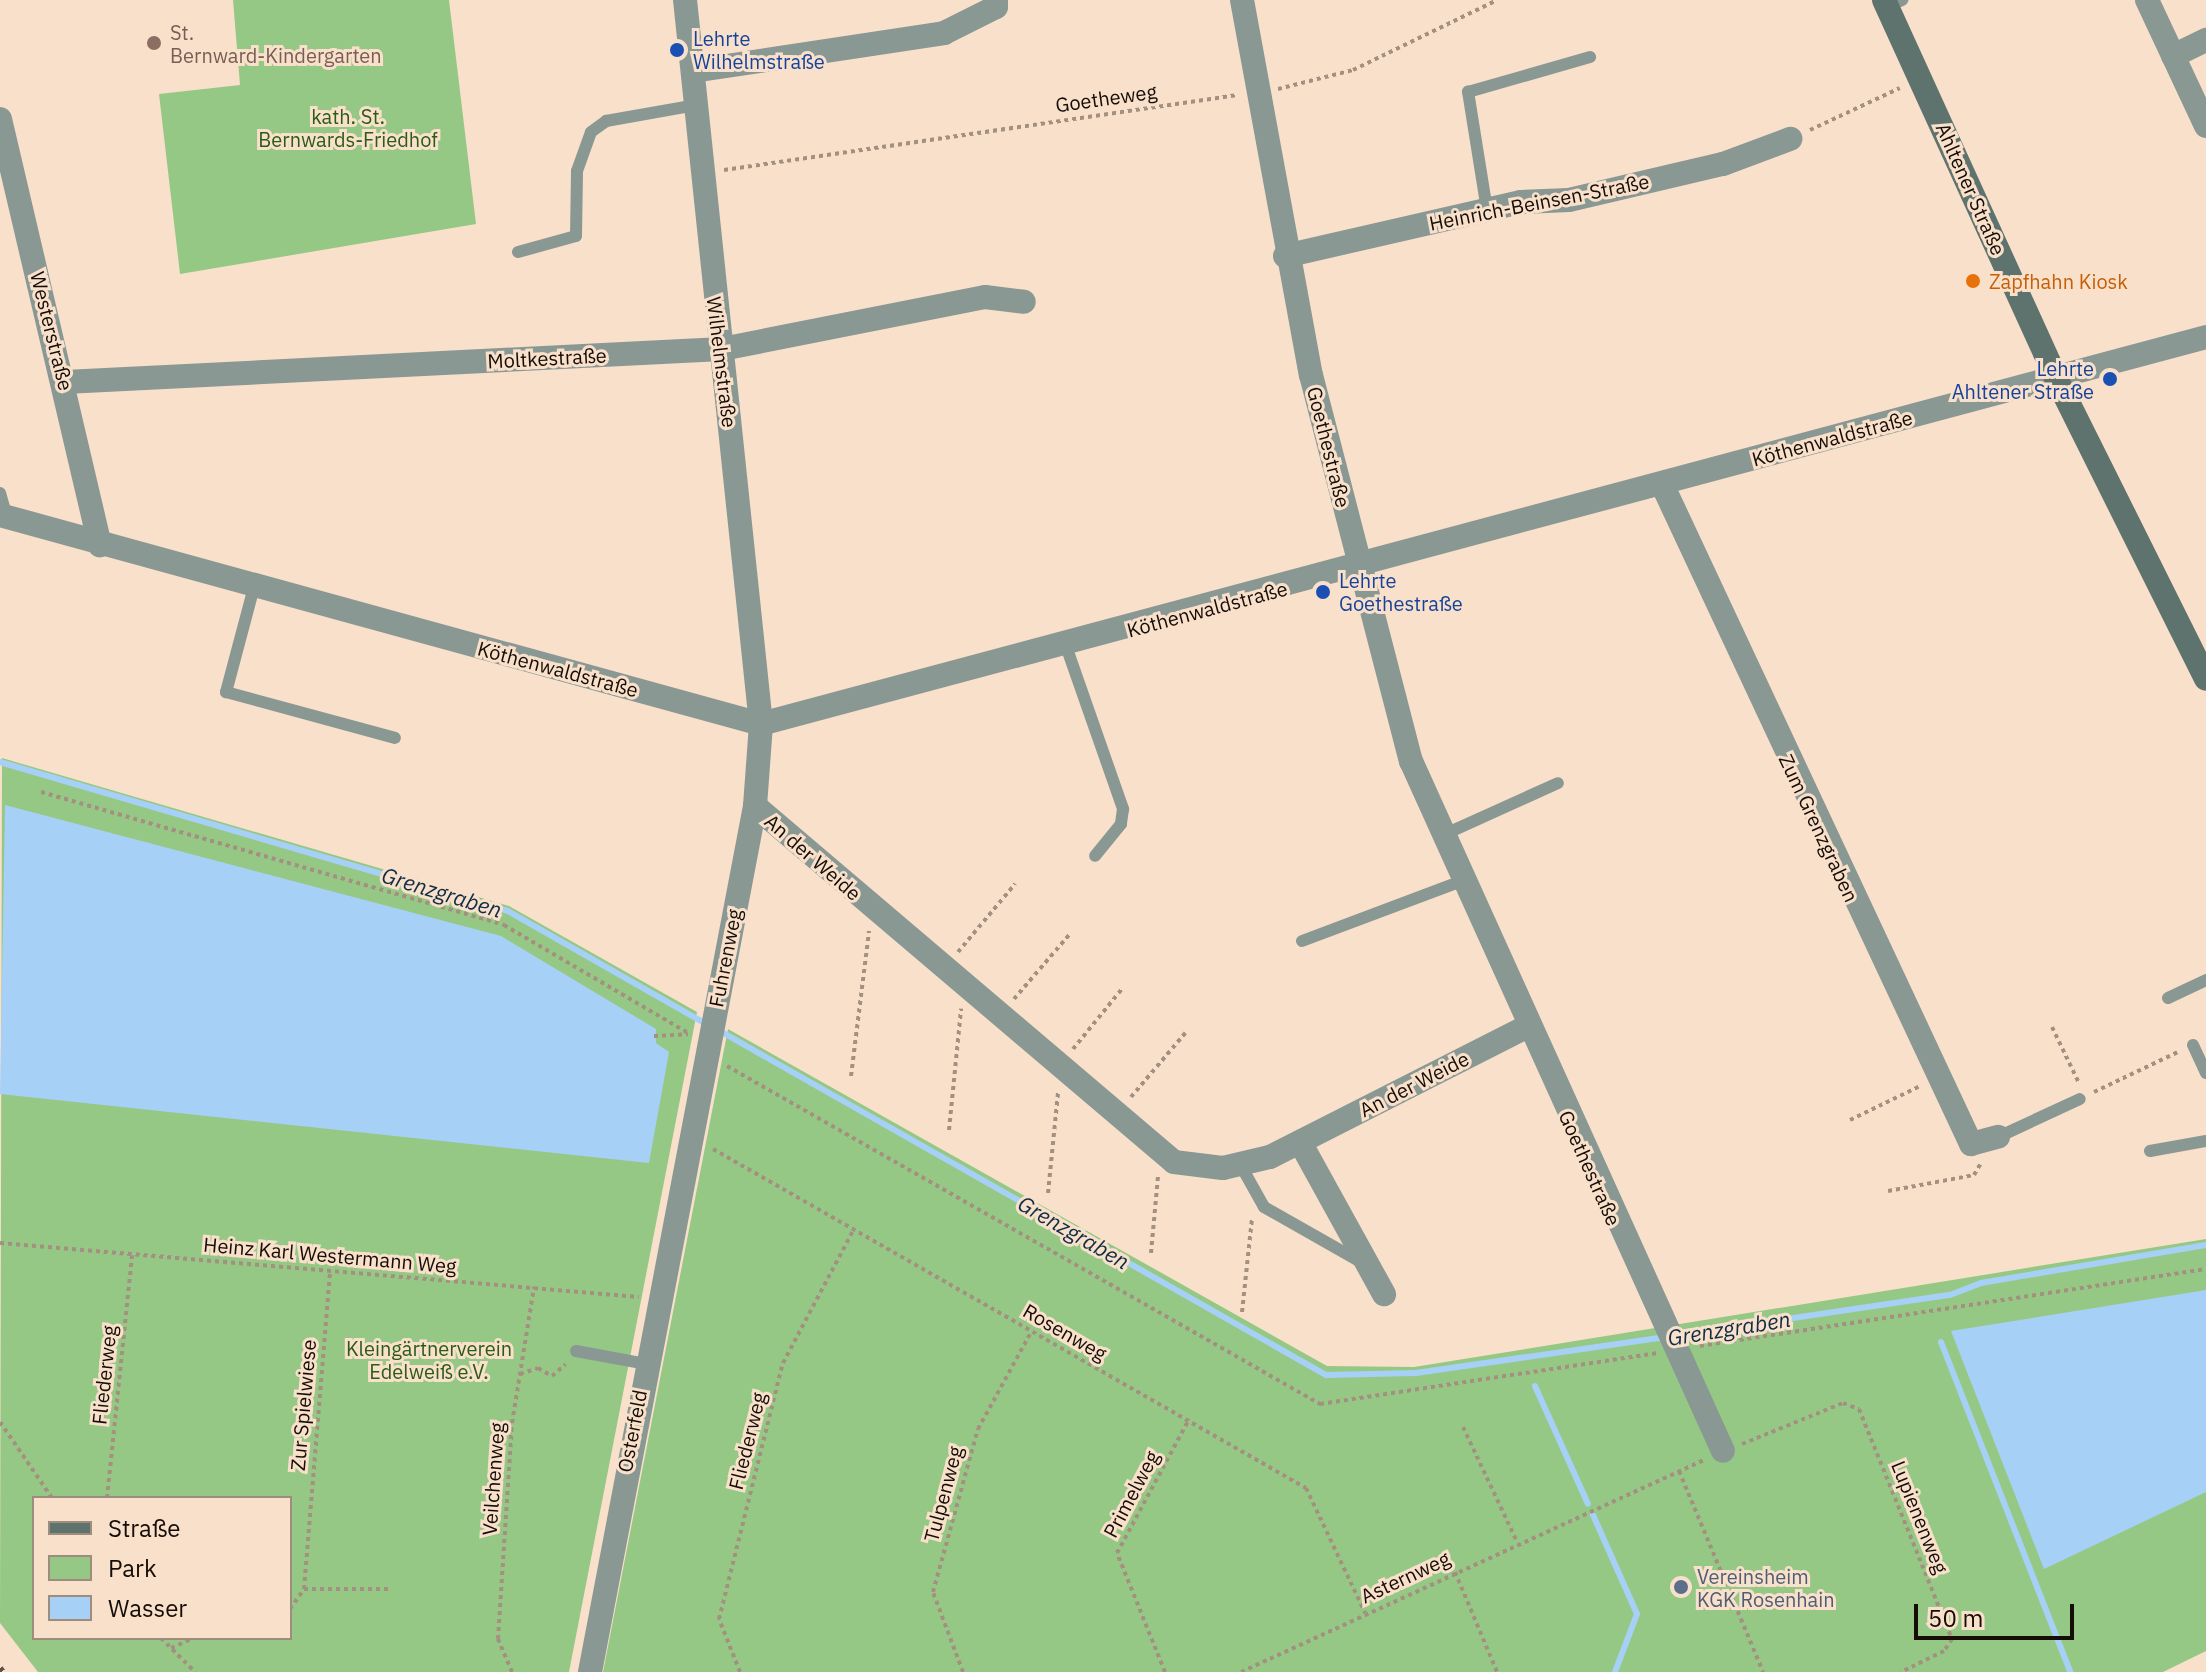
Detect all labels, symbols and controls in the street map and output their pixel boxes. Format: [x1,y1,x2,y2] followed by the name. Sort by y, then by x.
[170,20,382,67] place label: St. Bernward-Kindergarten
[693,26,825,73] place label: Lehrte Wilhelmstraße
[145,34,163,52] marker: St. Bernward-Kindergarten
[668,41,686,59] marker: Lehrte Wilhelmstraße
[1054,79,1158,117] street label: Goetheweg
[258,105,438,152] park label: kath. St. Bernwards-Friedhof
[1931,119,2011,259] street label: Ahltener Straße
[1427,169,1651,235] street label: Heinrich-Beinsen-Straße
[26,269,78,393] street label: Westerstraße
[1989,269,2128,293] place label: Zapfhahn Kiosk
[1964,272,1982,290] marker: Zapfhahn Kiosk
[702,295,742,429] street label: Wilhelmstraße
[487,343,607,373] street label: Moltkestraße
[1952,356,2094,403] place label: Lehrte Ahltener Straße
[2101,370,2119,388] marker: Lehrte Ahltener Straße
[1302,384,1356,510] street label: Goethestraße
[1749,405,1915,471] street label: Köthenwaldstraße
[1339,568,1463,615] place label: Lehrte Goethestraße
[1124,576,1290,642] street label: Köthenwaldstraße
[1314,583,1332,601] marker: Lehrte Goethestraße
[475,636,641,702] street label: Köthenwaldstraße
[1774,750,1864,906] street label: Zum Grenzgraben
[760,809,866,905] street label: An der Weide
[379,861,505,923] water label: Grenzgraben
[704,907,746,1009] street label: Fuhrenweg
[1355,1046,1473,1122] street label: An der Weide
[1554,1107,1626,1229] street label: Goethestraße
[1014,1190,1134,1274] water label: Grenzgraben
[202,1232,458,1278] street label: Heinz Karl Westermann Weg
[1019,1298,1111,1366] street label: Rosenweg
[1666,1305,1792,1351] water label: Grenzgraben
[87,1324,121,1426] street label: Fliederweg
[346,1337,512,1384] park label: Kleingärtnerverein Edelweiß e.V.
[285,1338,321,1472] street label: Zur Spielwiese
[612,1388,652,1474] street label: Osterfeld
[723,1390,771,1492] street label: Fliederweg
[477,1422,509,1536] street label: Veilchenweg
[919,1444,967,1544] street label: Tulpenweg
[1098,1446,1164,1542] street label: Primelweg
[1887,1457,1953,1577] street label: Lupienenweg
[32,1496,292,1640] legend
[108,1512,180,1544] text: Straße
[1357,1546,1453,1608] street label: Asternweg
[108,1552,157,1584] text: Park
[1697,1564,1835,1611] place label: Vereinsheim KGK Rosenhain
[1672,1578,1690,1596] marker: Vereinsheim KGK Rosenhain
[1918,1588,2078,1638] scale bar
[108,1592,187,1624] text: Wasser
[1928,1602,1983,1634] text: 50 m

